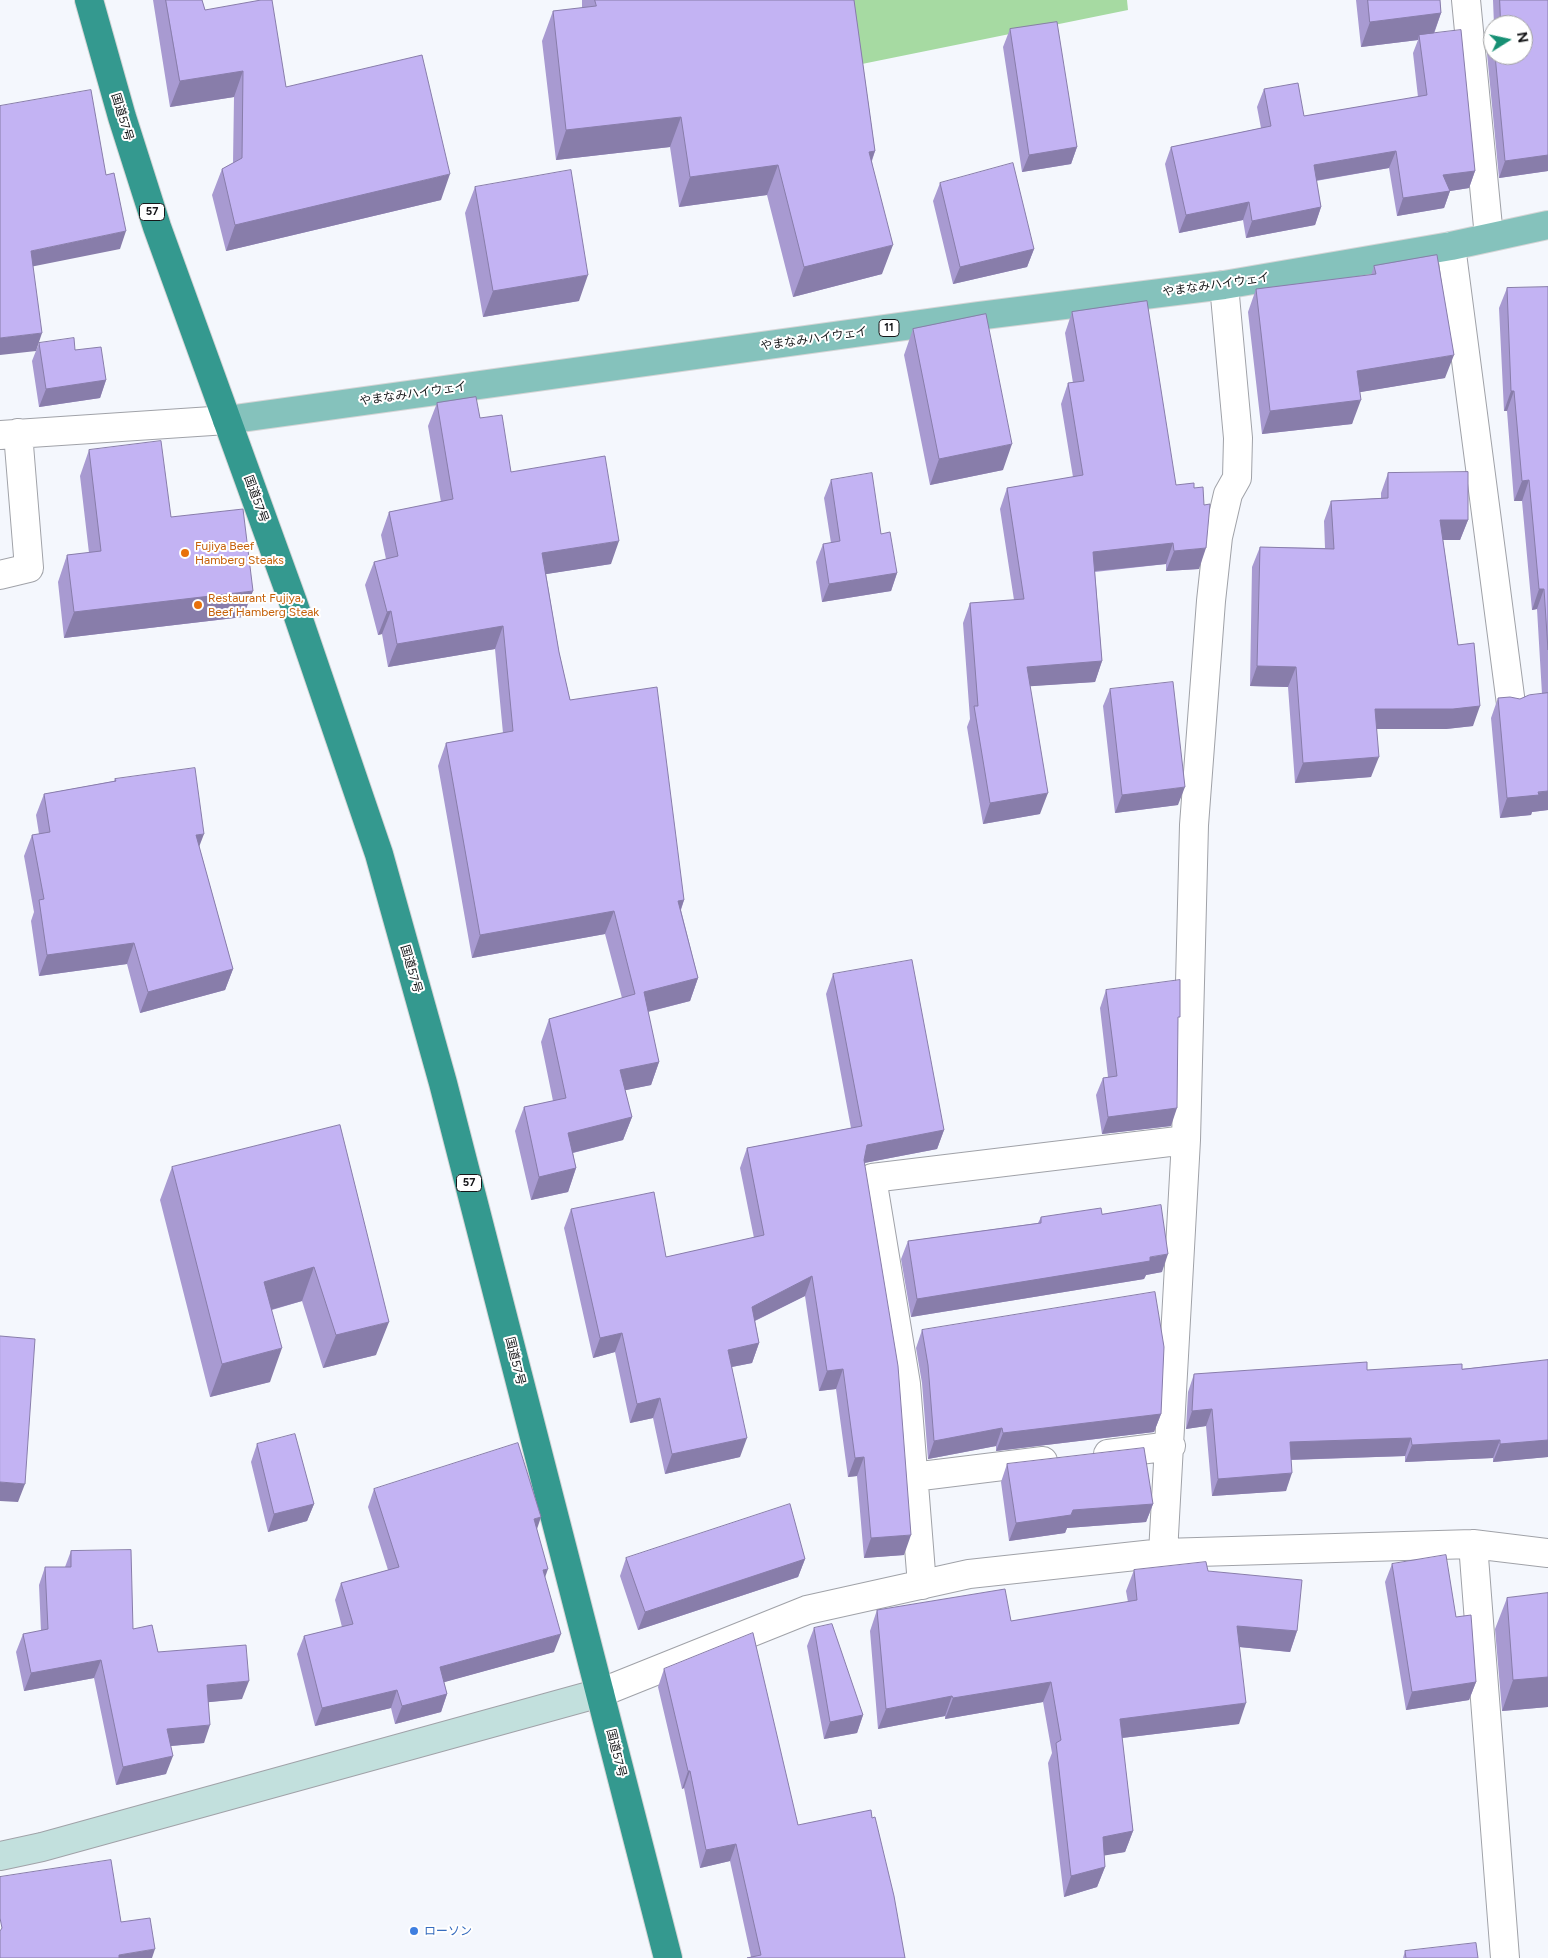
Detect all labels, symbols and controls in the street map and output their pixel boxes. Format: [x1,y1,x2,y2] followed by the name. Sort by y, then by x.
[1483,15,1533,65] north arrow
[1513,31,1532,44] text: N
[108,91,136,143] street label: 国道57号
[140,203,164,220] road number: 57
[1162,270,1270,300] street label: やまなみハイウェイ
[879,319,899,336] road number: 11
[760,324,868,354] street label: やまなみハイウェイ
[359,379,467,409] street label: やまなみハイウェイ
[241,473,271,525] street label: 国道57号
[195,539,284,567] place label: Fujiya Beef Hamberg Steaks
[179,547,191,559] marker: Fujiya Beef Hamberg Steaks
[208,591,319,619] place label: Restaurant Fujiya, Beef Hamberg Steak
[192,599,204,611] marker: Restaurant Fujiya, Beef Hamberg Steak
[397,943,425,995] street label: 国道57号
[456,1174,482,1192] road number: 57
[502,1335,528,1387] street label: 国道57号
[603,1727,629,1779] street label: 国道57号
[424,1924,472,1938] place label: ローソン
[408,1925,420,1937] marker: ローソン

